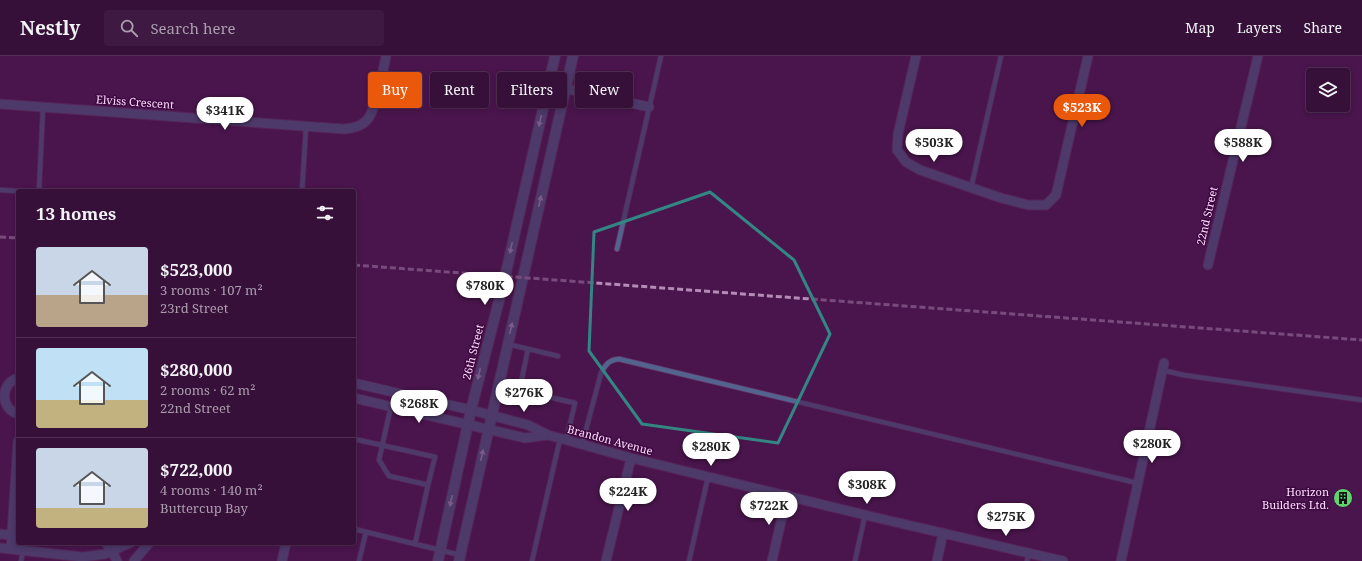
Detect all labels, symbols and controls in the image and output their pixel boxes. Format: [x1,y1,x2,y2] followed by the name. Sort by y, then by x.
[104,10,384,46] search box
[20,15,80,41] text: Nestly
[118,17,140,39] icon: search
[150,18,236,38] text: Search here
[1185,18,1215,37] text: Map
[1237,18,1282,37] text: Layers
[1304,18,1342,37] text: Share
[1306,68,1350,112] map controls
[1306,68,1350,112] button: layers
[368,72,422,108] chip: Buy
[430,72,489,108] chip: Rent
[497,72,567,108] chip: Filters
[575,72,633,108] chip: New
[96,91,175,112] street label: Elviss Crescent
[1054,94,1110,128] pin: $523K
[197,97,253,131] pin: $341K
[1063,98,1101,116] text: $523K
[206,101,244,119] text: $341K
[537,115,543,127] one-way arrow
[906,129,962,163] pin: $503K
[1215,129,1271,163] pin: $588K
[915,133,953,151] text: $503K
[1224,133,1262,151] text: $588K
[1192,185,1221,247] street label: 22nd Street
[537,195,543,207] one-way arrow
[36,202,116,225] text: 13 homes
[314,202,336,224] icon: filters
[507,242,513,254] one-way arrow
[160,258,232,281] text: $523,000
[68,263,116,311] icon: home
[457,272,513,306] pin: $780K
[466,276,504,294] text: $780K
[160,281,263,299] text: 3 rooms · 107 m²
[160,299,228,317] text: 23rd Street
[458,322,487,381] street label: 26th Street
[509,322,515,334] one-way arrow
[160,358,232,381] text: $280,000
[68,364,116,412] icon: home
[476,368,482,380] one-way arrow
[496,379,552,413] pin: $276K
[160,381,255,399] text: 2 rooms · 62 m²
[505,383,543,401] text: $276K
[391,390,447,424] pin: $268K
[400,394,438,412] text: $268K
[160,399,231,417] text: 22nd Street
[566,421,655,458] street label: Brandon Avenue
[1124,430,1180,464] pin: $280K
[683,433,739,467] pin: $280K
[1133,434,1171,452] text: $280K
[692,437,730,455] text: $280K
[480,448,486,461] one-way arrow
[160,458,232,481] text: $722,000
[68,464,116,512] icon: home
[839,471,895,505] pin: $308K
[848,475,886,493] text: $308K
[600,478,656,512] pin: $224K
[160,481,263,499] text: 4 rooms · 140 m²
[609,482,647,500] text: $224K
[1262,484,1329,512] place label: Horizon Builders Ltd.
[1332,487,1354,509] building icon: Horizon Builders Ltd.
[741,492,797,526] pin: $722K
[448,495,454,507] one-way arrow
[750,496,788,514] text: $722K
[160,499,248,517] text: Buttercup Bay
[978,503,1034,537] pin: $275K
[987,507,1025,525] text: $275K

